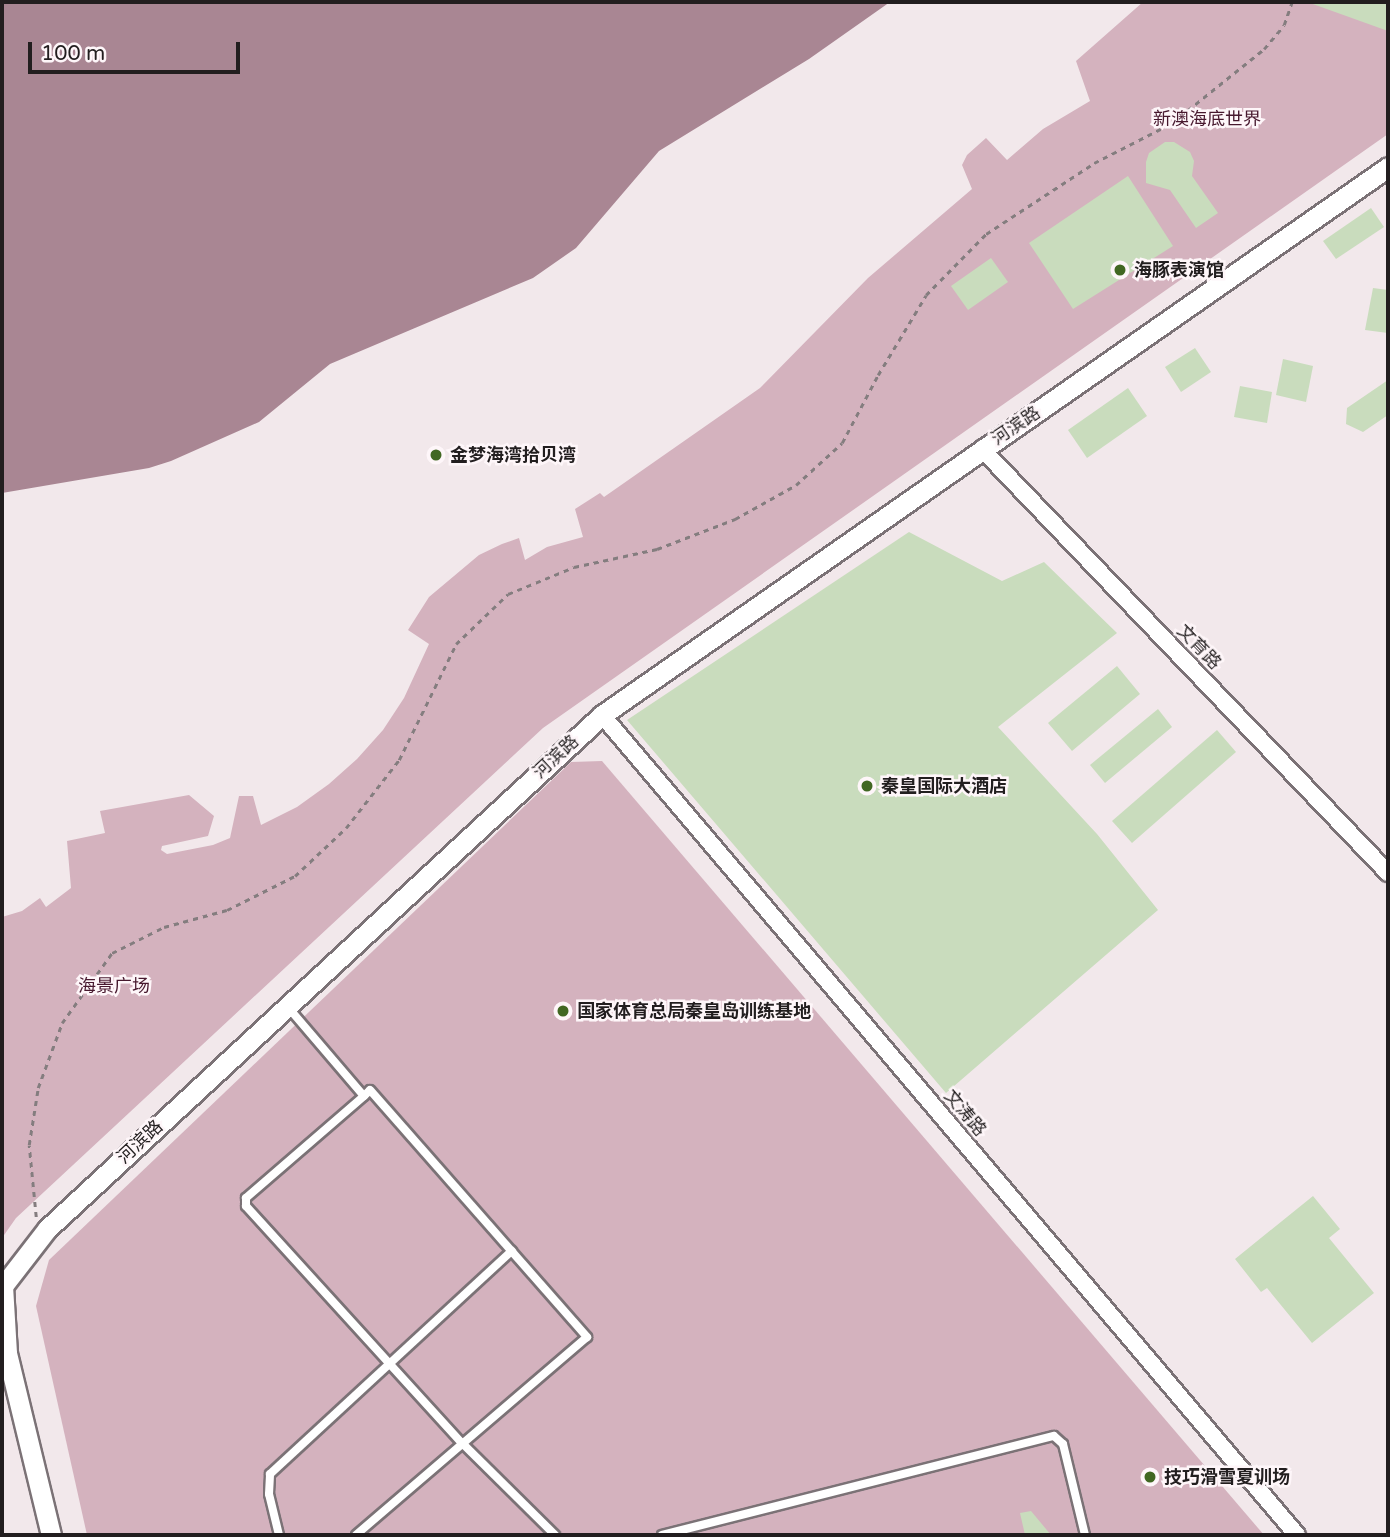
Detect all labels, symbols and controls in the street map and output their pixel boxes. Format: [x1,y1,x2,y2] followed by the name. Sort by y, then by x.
[32,28,243,72] scale bar
[41,41,105,66] text: 100 m
[1153,108,1261,130] park label: 新澳海底世界
[1134,259,1224,281] place label: 海豚表演馆
[1112,262,1128,278] marker: 海豚表演馆
[988,402,1044,450] street label: 河滨路
[450,444,576,466] place label: 金梦海湾拾贝湾
[428,447,444,463] marker: 金梦海湾拾贝湾
[1172,620,1226,674] street label: 文育路
[529,731,583,783] street label: 河滨路
[881,775,1007,797] place label: 秦皇国际大酒店
[859,778,875,794] marker: 秦皇国际大酒店
[78,975,150,997] park label: 海景广场
[577,1000,811,1022] place label: 国家体育总局秦皇岛训练基地
[555,1003,571,1019] marker: 国家体育总局秦皇岛训练基地
[939,1085,991,1141] street label: 文涛路
[113,1116,167,1168] street label: 河滨路
[1164,1466,1290,1488] place label: 技巧滑雪夏训场
[1142,1469,1158,1485] marker: 技巧滑雪夏训场

